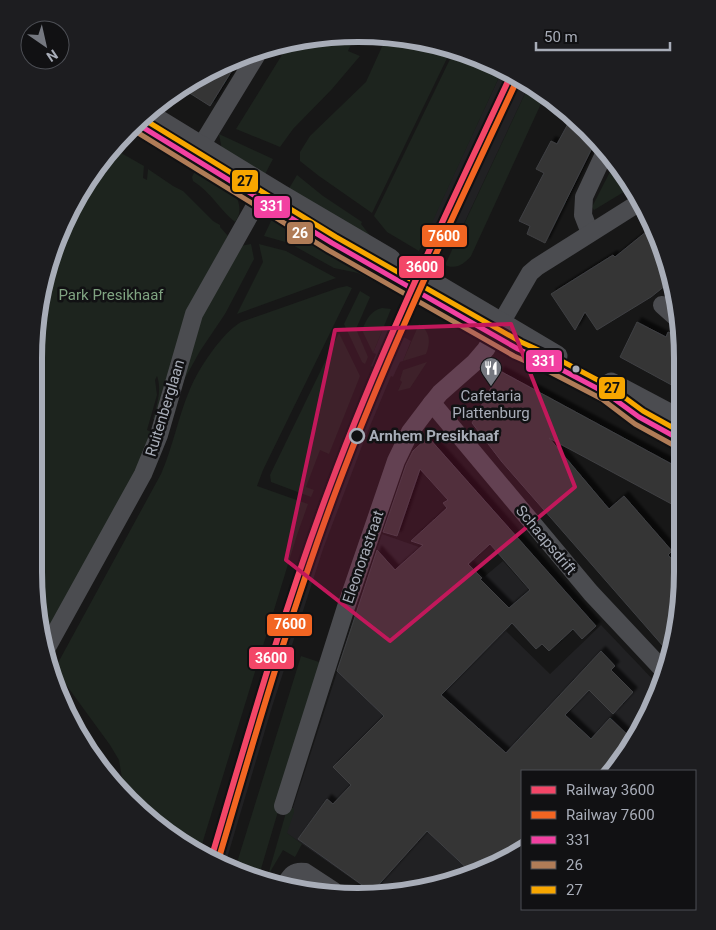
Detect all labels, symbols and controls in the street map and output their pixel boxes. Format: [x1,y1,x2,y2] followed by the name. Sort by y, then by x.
[20,20,70,70] north arrow
[536,20,670,52] scale bar
[544,28,578,46] text: 50 m
[44,46,61,65] text: N
[231,169,259,193] line badge: 27
[237,173,253,189] text: 27
[253,195,291,219] line badge: 331
[260,198,284,214] text: 331
[286,221,314,245] line badge: 26
[421,224,468,248] line badge: 7600
[292,225,308,241] text: 26
[428,228,460,244] text: 7600
[398,255,445,279] line badge: 3600
[406,259,438,275] text: 3600
[58,286,164,304] park label: Park Presikhaaf
[525,349,563,373] line badge: 331
[532,353,556,369] text: 331
[479,356,503,387] restaurant icon: Cafetaria Plattenburg
[142,357,188,459] street label: Ruitenberglaan
[571,364,581,374] unlabelled marker
[598,376,626,400] line badge: 27
[604,380,620,396] text: 27
[452,387,530,422] place label: Cafetaria Plattenburg
[369,427,499,445] place label: Arnhem Presikhaaf
[349,428,365,444] marker: Arnhem Presikhaaf
[512,502,580,578] street label: Schaapsdrift
[339,508,387,606] street label: Eleonorastraat
[266,613,313,637] line badge: 7600
[274,616,306,632] text: 7600
[248,646,295,670] line badge: 3600
[255,650,287,666] text: 3600
[521,770,696,910] legend
[566,781,655,799] text: Railway 3600
[566,806,655,824] text: Railway 7600
[566,831,591,849] text: 331
[566,856,583,874] text: 26
[566,881,583,899] text: 27

